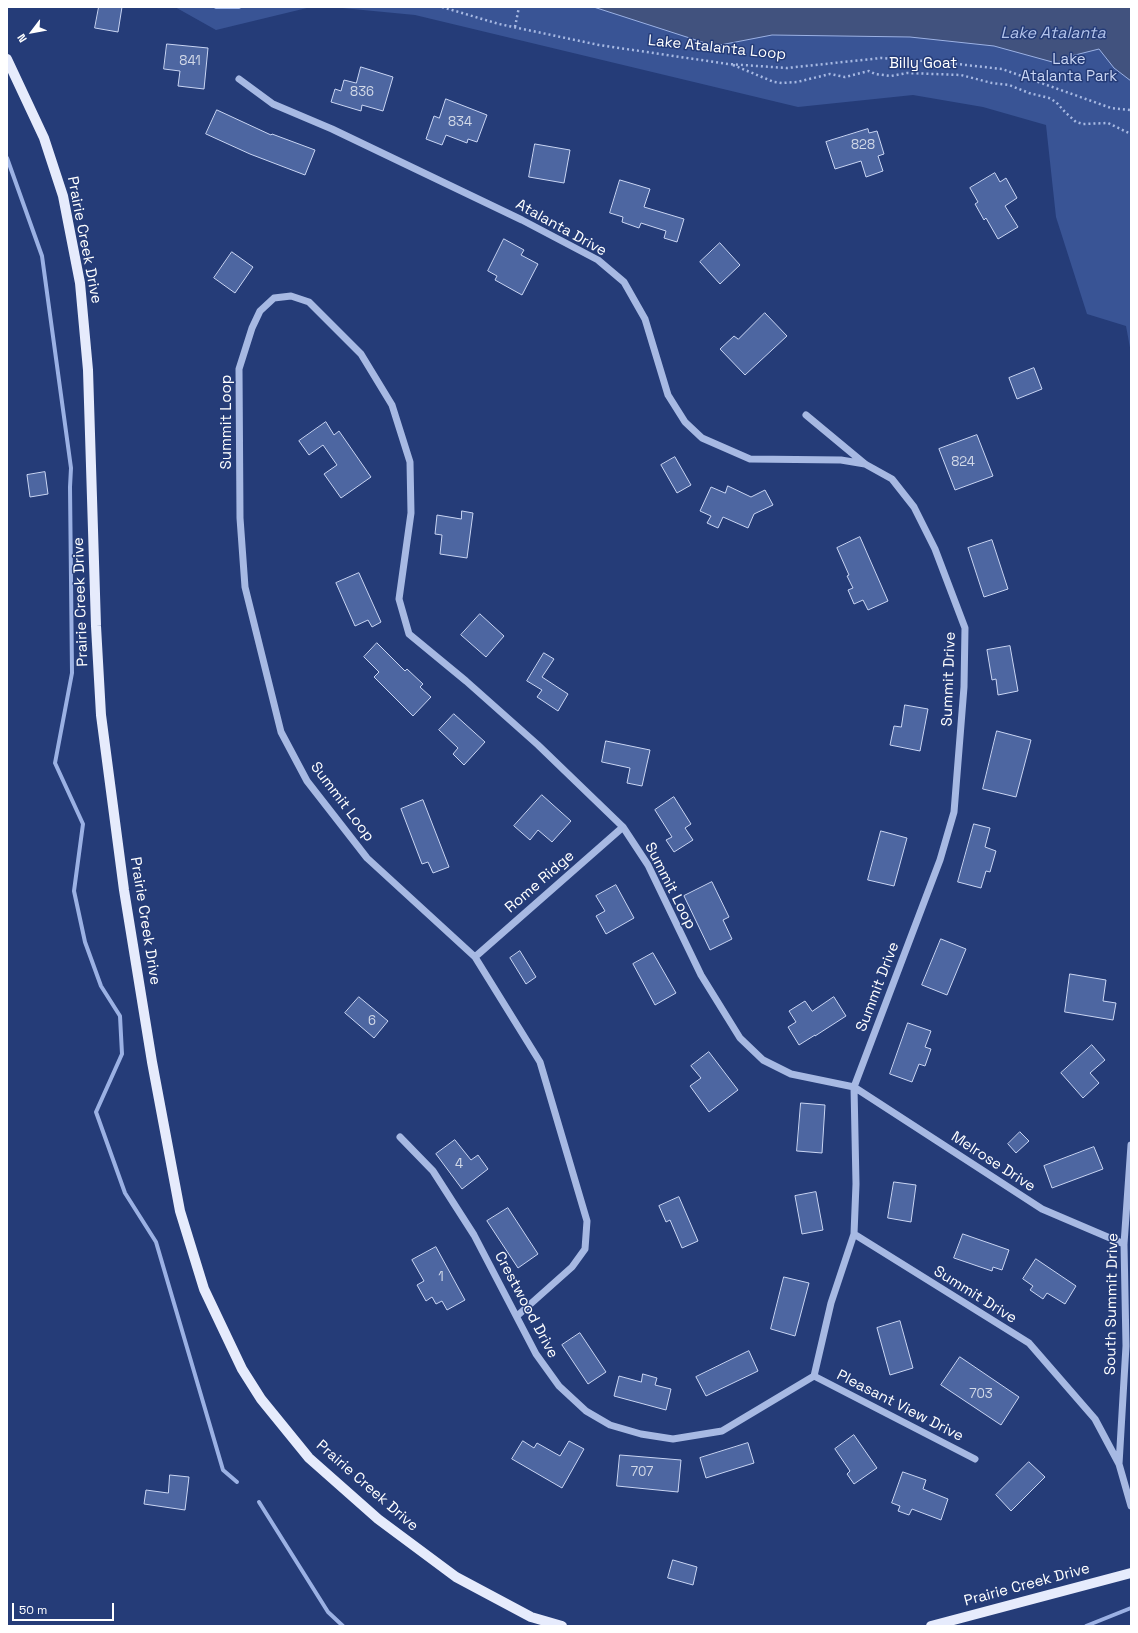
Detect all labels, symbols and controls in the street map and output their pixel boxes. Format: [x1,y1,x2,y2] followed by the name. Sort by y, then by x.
[12,12,52,52] north arrow
[1000,24,1106,44] water label: Lake Atalanta
[14,32,30,45] text: N
[647,32,787,64] street label: Lake Atalanta Loop
[1021,51,1117,86] park label: Lake Atalanta Park
[179,53,201,69] house number: 841
[889,55,957,73] street label: Billy Goat
[350,84,374,100] house number: 836
[448,114,472,130] house number: 834
[851,137,875,153] house number: 828
[63,175,105,305] street label: Prairie Creek Drive
[512,196,610,260] street label: Atalanta Drive
[218,375,236,469] street label: Summit Loop
[951,454,975,470] house number: 824
[70,537,92,667] street label: Prairie Creek Drive
[938,631,960,727] street label: Summit Drive
[306,759,378,845] street label: Summit Loop
[640,840,700,932] street label: Summit Loop
[502,847,578,917] street label: Rome Ridge
[126,856,164,986] street label: Prairie Creek Drive
[853,940,903,1034] street label: Summit Drive
[368,1013,376,1029] house number: 6
[948,1128,1038,1196] street label: Melrose Drive
[455,1156,463,1172] house number: 4
[1102,1233,1122,1375] street label: South Summit Drive
[490,1249,562,1361] street label: Crestwood Drive
[930,1262,1020,1328] street label: Summit Drive
[438,1269,444,1285] house number: 1
[834,1366,966,1446] street label: Pleasant View Drive
[969,1386,993,1402] house number: 703
[312,1437,422,1535] street label: Prairie Creek Drive
[631,1464,653,1480] house number: 707
[962,1560,1092,1610] street label: Prairie Creek Drive
[14,1595,116,1621] scale bar
[19,1602,47,1618] text: 50 m

